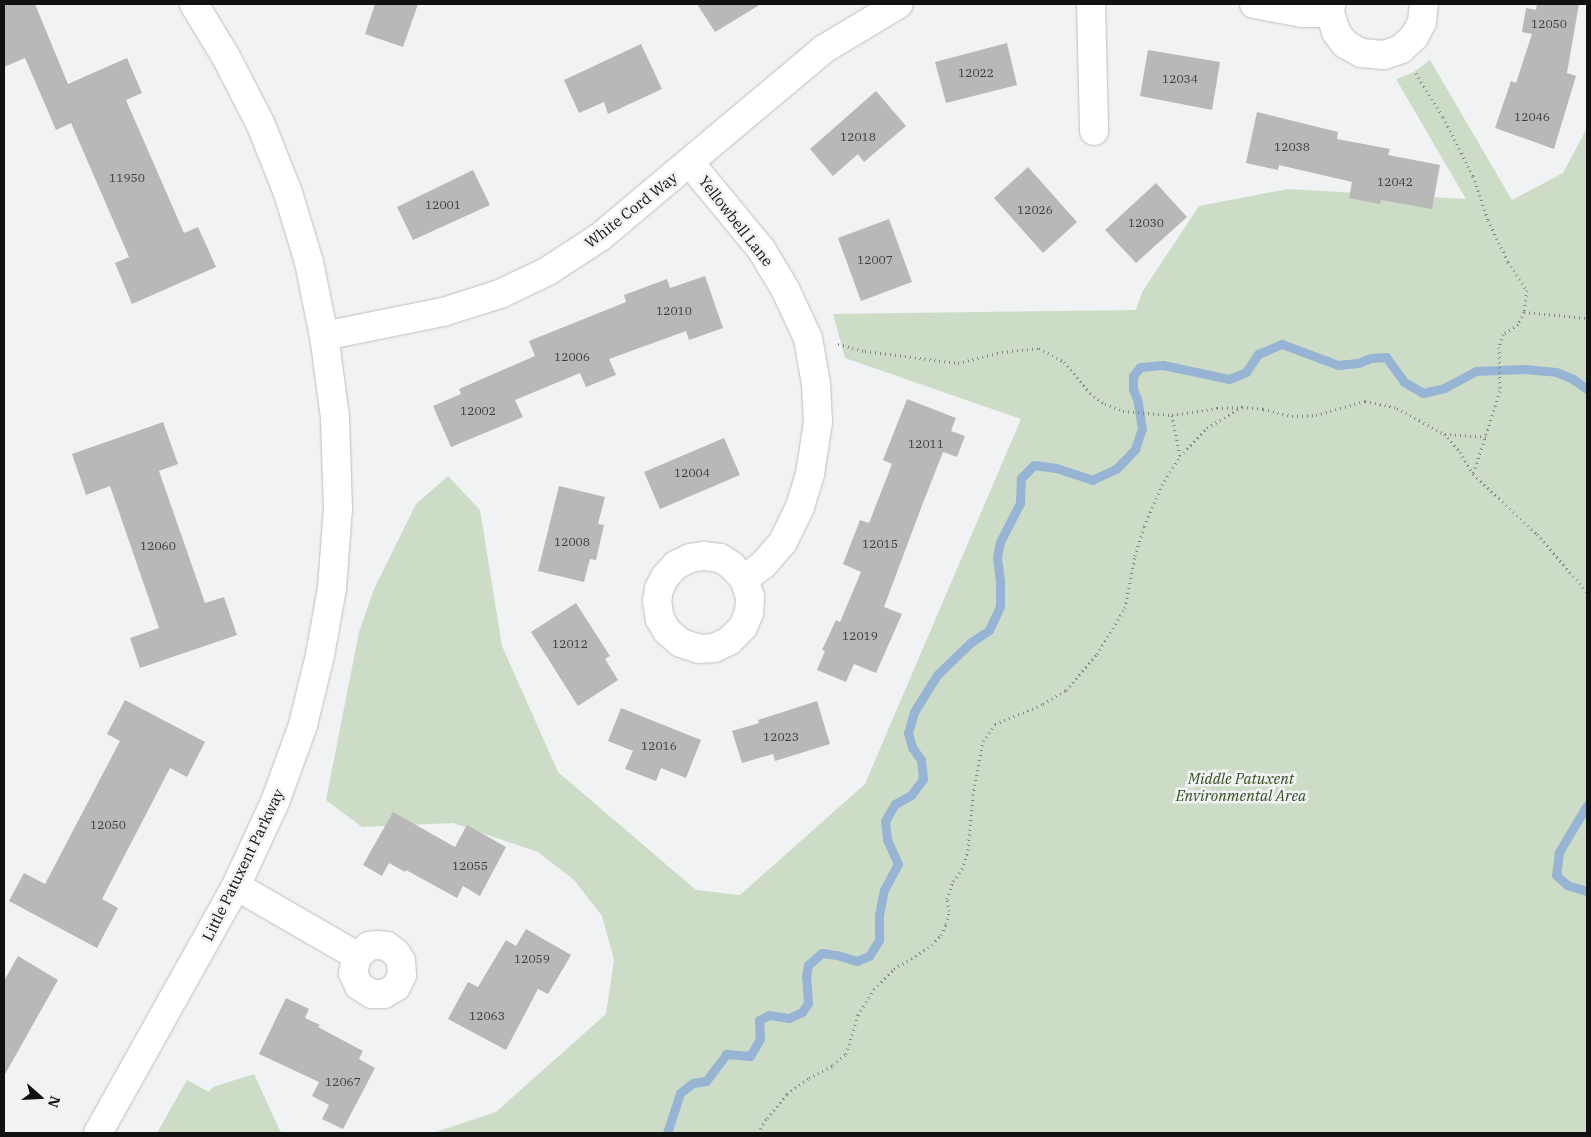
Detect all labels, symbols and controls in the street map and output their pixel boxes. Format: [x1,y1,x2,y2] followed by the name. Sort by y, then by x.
[1531,17,1567,31] house number: 12050
[958,66,994,80] house number: 12022
[1162,72,1198,86] house number: 12034
[1514,110,1550,124] house number: 12046
[840,130,876,144] house number: 12018
[1274,140,1310,154] house number: 12038
[581,168,681,252] street label: White Cord Way
[109,171,145,185] house number: 11950
[695,172,777,270] street label: Yellowbell Lane
[1377,175,1413,189] house number: 12042
[425,198,461,212] house number: 12001
[1017,203,1053,217] house number: 12026
[1128,216,1164,230] house number: 12030
[857,253,893,267] house number: 12007
[656,304,692,318] house number: 12010
[554,350,590,364] house number: 12006
[460,404,496,418] house number: 12002
[908,437,944,451] house number: 12011
[674,466,710,480] house number: 12004
[554,535,590,549] house number: 12008
[862,537,898,551] house number: 12015
[140,539,176,553] house number: 12060
[842,629,878,643] house number: 12019
[552,637,588,651] house number: 12012
[763,730,799,744] house number: 12023
[641,739,677,753] house number: 12016
[1176,769,1306,804] park label: Middle Patuxent Environmental Area
[198,786,288,944] street label: Little Patuxent Parkway
[90,818,126,832] house number: 12050
[452,859,488,873] house number: 12055
[514,952,550,966] house number: 12059
[469,1009,505,1023] house number: 12063
[15,1072,65,1122] north arrow
[325,1075,361,1089] house number: 12067
[44,1094,64,1110] text: N

